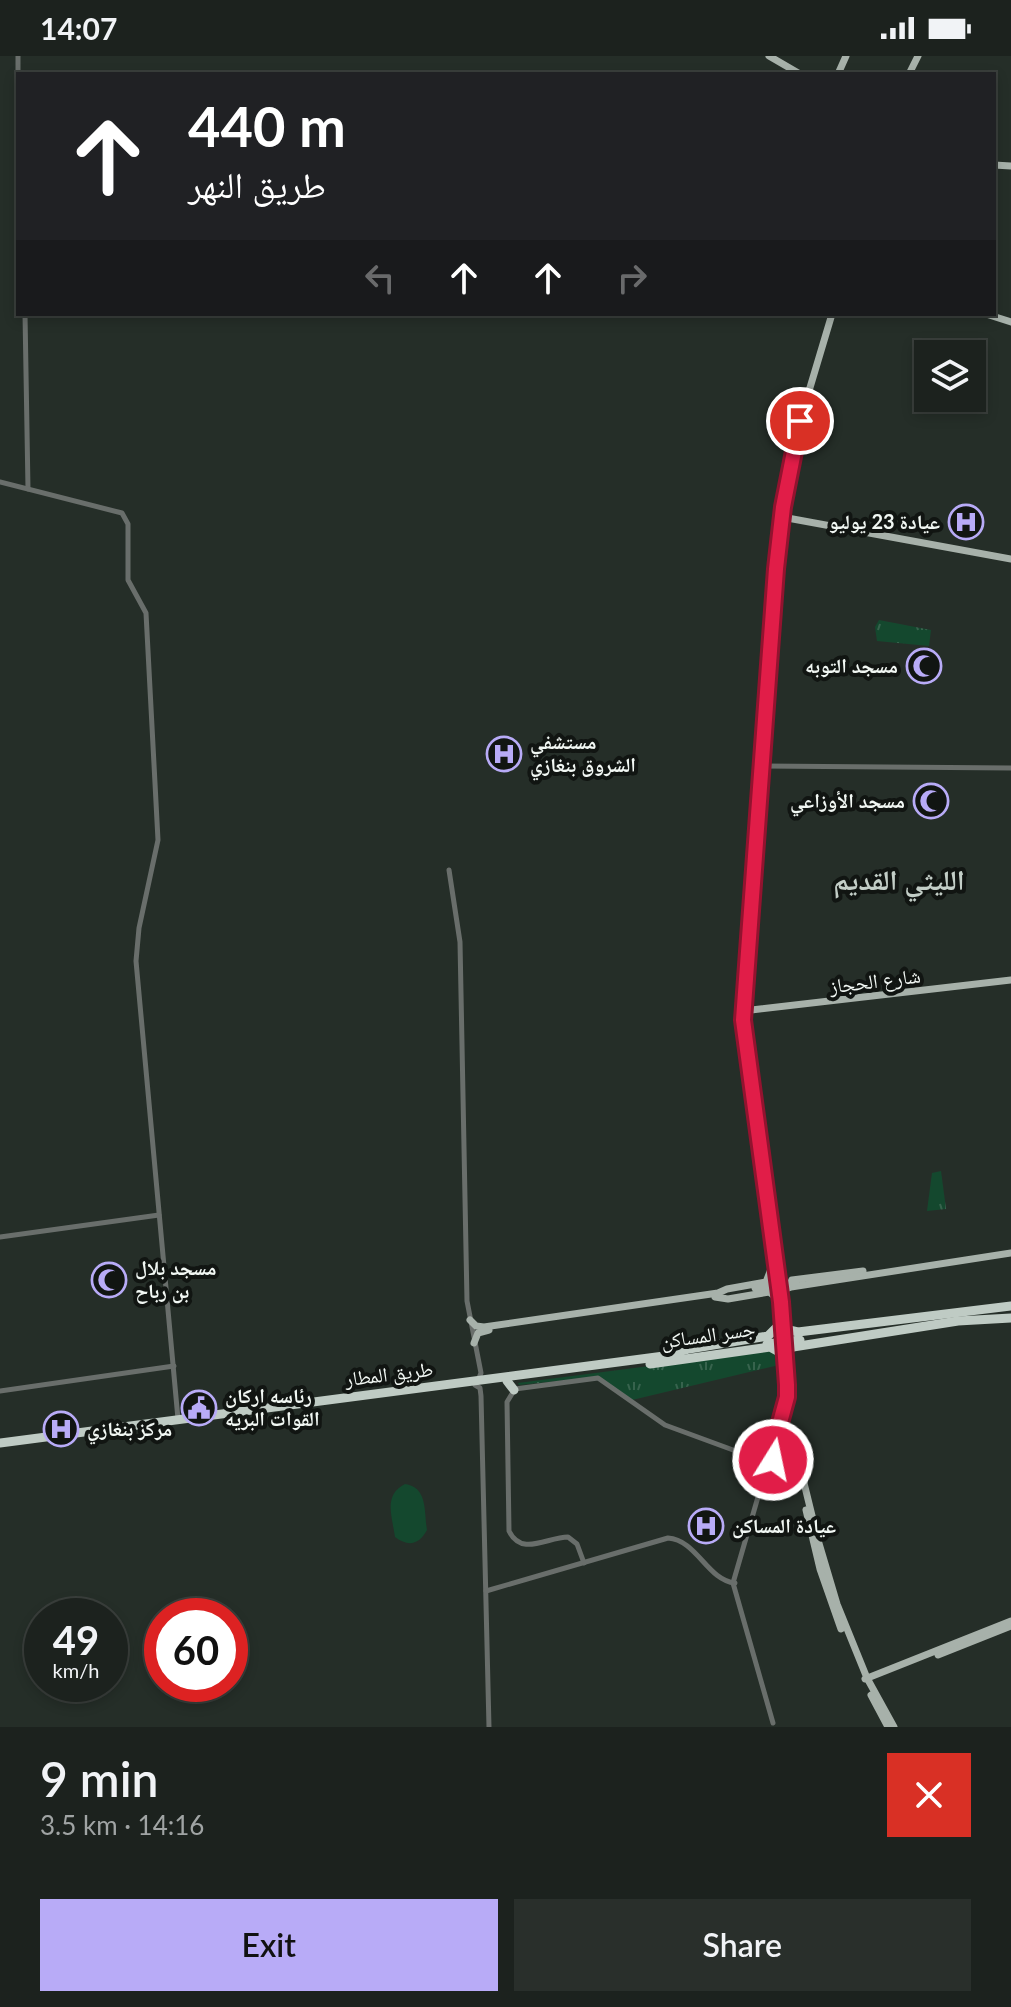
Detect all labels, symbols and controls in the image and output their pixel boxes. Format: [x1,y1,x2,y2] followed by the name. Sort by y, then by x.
[40,10,117,46] text: 14:07
[188,92,346,159] text: 440 m
[56,104,160,208] icon: ahead
[188,162,326,206] text: طريق النهر
[358,256,402,300] icon: left
[442,256,486,300] icon: ahead
[526,256,570,300] icon: ahead
[610,256,654,300] icon: right
[914,340,986,412] map controls
[914,340,986,412] button: layers
[766,387,834,455] pin
[778,399,822,443] icon: arrive
[947,503,985,541] hospital icon: عيادة 23 يوليو
[829,509,940,534] place label: عيادة 23 يوليو
[905,647,943,685] mosque icon: مسجد التوبه
[805,653,898,678] place label: مسجد التوبه
[530,729,636,781] place label: مستشفي الشروق بنغازي
[485,735,523,773] hospital icon: مستشفي الشروق بنغازي
[912,782,950,820] mosque icon: مسجد الأوزاعي
[790,788,905,817] place label: مسجد الأوزاعي
[833,862,965,903] district label: الليثي القديم
[827,963,922,1000] street label: شارع الحجاز
[135,1255,216,1304] place label: مسجد بلال بن رباح
[90,1261,128,1299] mosque icon: مسجد بلال بن رباح
[659,1315,757,1353] street label: جسر المساكن
[342,1356,434,1391] street label: طريق المطار
[225,1383,320,1431] place label: رئاسه اركان القوات البريه
[180,1389,218,1427] public building icon: رئاسه اركان القوات البريه
[42,1410,80,1448] hospital icon: مركز بنغازي
[87,1416,172,1445] place label: مركز بنغازي
[731,1418,815,1502] position arrow
[687,1507,725,1545] hospital icon: عيادة المساكن
[732,1513,836,1539] place label: عيادة المساكن
[144,1598,248,1702] speed limit sign: 60
[53,1616,99,1664] text: 49
[53,1658,99,1682] text: km/h
[40,1750,158,1807] text: 9 min
[887,1753,971,1837] button: close
[40,1809,204,1841] text: 3.5 km · 14:16
[40,1899,498,1991] button: Exit
[514,1899,971,1991] button: Share

